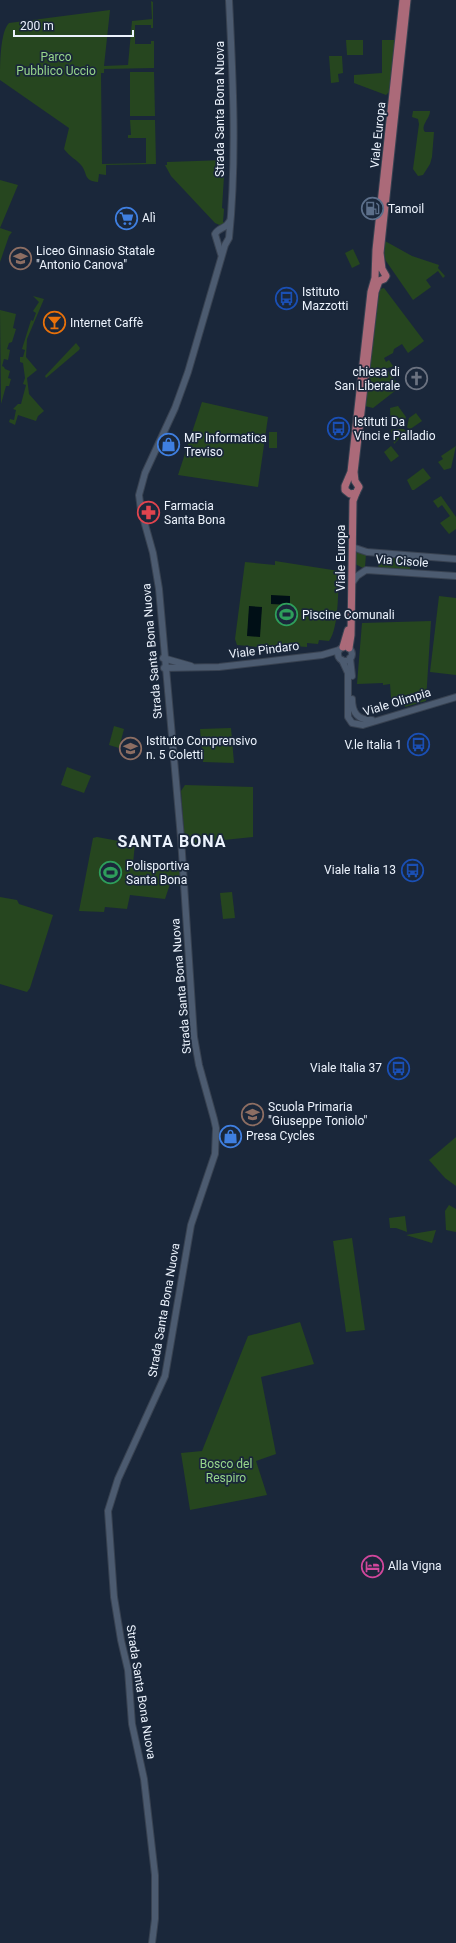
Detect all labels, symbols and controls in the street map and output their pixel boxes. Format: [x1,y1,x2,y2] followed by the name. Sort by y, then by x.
[14,12,133,38] scale bar
[20,19,54,33] text: 200 m
[213,41,227,177] street label: Strada Santa Bona Nuova
[16,50,96,78] park label: Parco Pubblico Uccio
[368,101,388,169] street label: Viale Europa
[360,196,386,222] fuel station icon: Tamoil
[388,202,424,216] place label: Tamoil
[113,205,139,231] supermarket icon: Alì
[142,211,156,225] place label: Alì
[36,244,155,272] place label: Liceo Ginnasio Statale "Antonio Canova"
[7,245,33,271] school or university icon: Liceo Ginnasio Statale "Antonio Canova"
[302,285,349,313] place label: Istituto Mazzotti
[273,286,299,312] bus stop icon: Istituto Mazzotti
[41,310,67,336] bar icon: Internet Caffè
[70,316,143,330] place label: Internet Caffè
[335,365,400,393] place label: chiesa di San Liberale
[403,366,429,392] church icon: chiesa di San Liberale
[354,415,436,443] place label: Istituti Da Vinci e Palladio
[326,416,352,442] bus stop icon: Istituti Da Vinci e Palladio
[184,431,267,459] place label: MP Informatica Treviso
[156,432,182,458] shop icon: MP Informatica Treviso
[164,499,225,527] place label: Farmacia Santa Bona
[135,500,161,526] pharmacy icon: Farmacia Santa Bona
[334,525,348,591] street label: Viale Europa
[375,552,429,570] street label: Via Cisole
[139,583,165,719] street label: Strada Santa Bona Nuova
[274,602,300,628] sports icon: Piscine Comunali
[302,608,395,622] place label: Piscine Comunali
[228,639,300,661] street label: Viale Pindaro
[361,685,433,719] street label: Viale Olimpia
[405,732,431,758] bus stop icon: V.le Italia 1
[146,734,257,762] place label: Istituto Comprensivo n. 5 Coletti
[117,735,143,761] school or university icon: Istituto Comprensivo n. 5 Coletti
[344,738,402,752] place label: V.le Italia 1
[118,832,226,851] district label: SANTA BONA
[399,857,425,883] bus stop icon: Viale Italia 13
[126,859,189,887] place label: Polisportiva Santa Bona
[97,860,123,886] sports icon: Polisportiva Santa Bona
[324,863,396,877] place label: Viale Italia 13
[168,918,194,1054] street label: Strada Santa Bona Nuova
[385,1055,411,1081] bus stop icon: Viale Italia 37
[310,1061,382,1075] place label: Viale Italia 37
[268,1100,367,1128] place label: Scuola Primaria "Giuseppe Toniolo"
[239,1101,265,1127] school or university icon: Scuola Primaria "Giuseppe Toniolo"
[217,1123,243,1149] shop icon: Presa Cycles
[246,1129,315,1143] place label: Presa Cycles
[145,1242,183,1378] street label: Strada Santa Bona Nuova
[200,1457,252,1485] park label: Bosco del Respiro
[359,1553,385,1579] hotel icon: Alla Vigna
[388,1559,442,1573] place label: Alla Vigna
[123,1624,159,1760] street label: Strada Santa Bona Nuova

